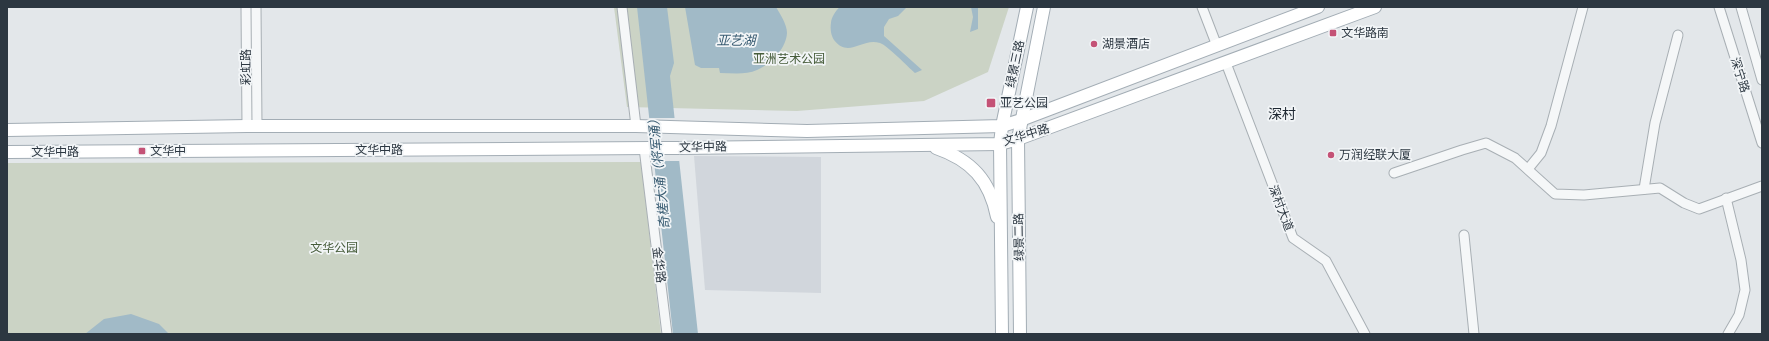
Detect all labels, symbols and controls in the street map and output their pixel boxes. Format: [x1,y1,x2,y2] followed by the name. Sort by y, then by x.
[1341,26,1389,40] place label: 文华路南
[1328,28,1338,38] marker: 文华路南
[716,33,757,48] water label: 亚艺湖
[1102,37,1150,51] place label: 湖景酒店
[1003,39,1027,89] street label: 绿景三路
[1089,39,1099,49] marker: 湖景酒店
[239,49,253,85] street label: 彩虹路
[753,52,825,66] park label: 亚洲艺术公园
[1728,56,1752,94] street label: 深宁路
[1000,96,1048,110] place label: 亚艺公园
[985,97,997,109] marker: 亚艺公园
[1268,106,1296,123] district label: 深村
[645,112,673,230] water label: 奇槎大涌（将军涌）
[1001,121,1051,149] street label: 文华中路
[679,140,727,154] street label: 文华中路
[355,143,403,157] street label: 文华中路
[150,144,186,158] place label: 文华中
[31,145,79,159] street label: 文华中路
[137,146,147,156] marker: 文华中
[1339,148,1411,162] place label: 万润经联大厦
[1326,150,1336,160] marker: 万润经联大厦
[1266,183,1296,233] street label: 深村大道
[1012,213,1026,261] street label: 绿景二路
[310,241,358,255] park label: 文华公园
[650,246,668,284] street label: 金华路

